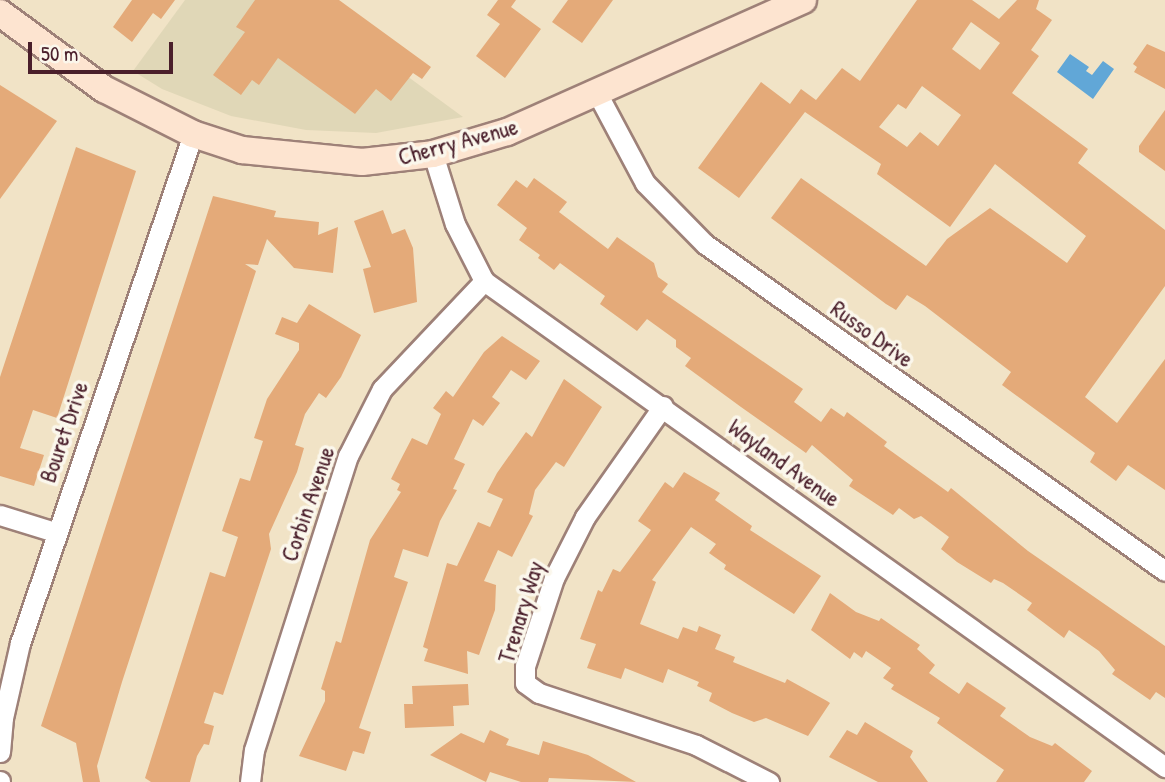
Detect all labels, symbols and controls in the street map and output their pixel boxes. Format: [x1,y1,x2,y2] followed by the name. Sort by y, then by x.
[32,28,177,72] scale bar
[41,39,78,68] text: 50 m
[395,113,521,171] street label: Cherry Avenue
[825,295,919,373] street label: Russo Drive
[34,378,94,486] street label: Bouret Drive
[723,413,845,513] street label: Wayland Avenue
[276,443,340,565] street label: Corbin Avenue
[492,558,550,666] street label: Trenary Way

